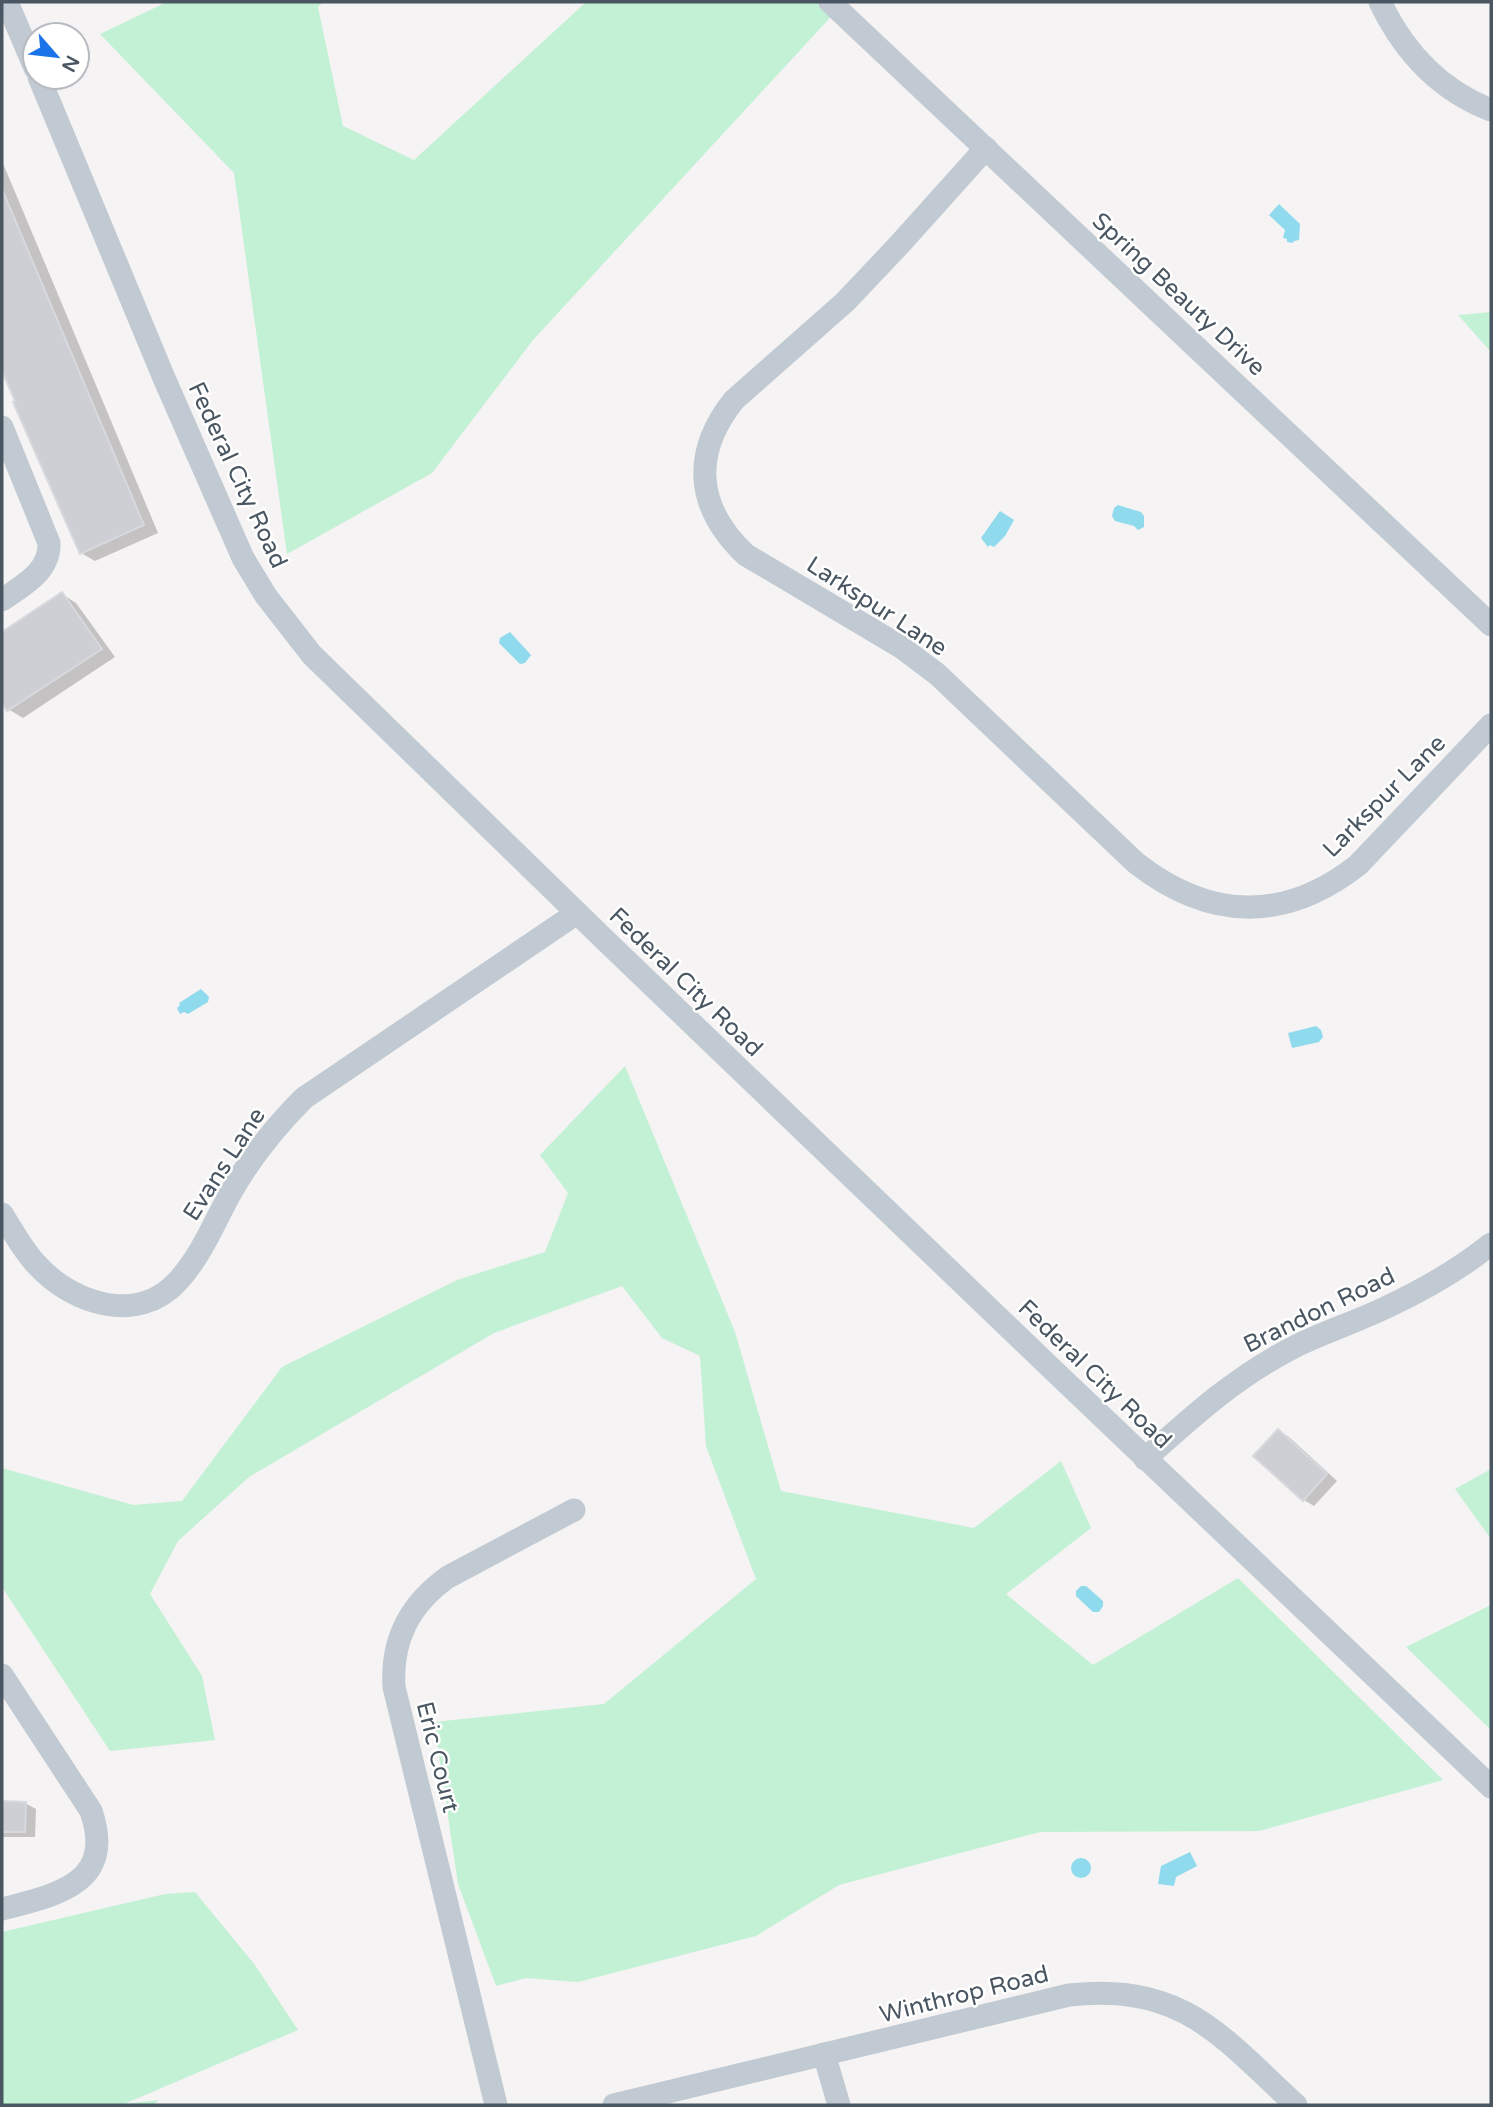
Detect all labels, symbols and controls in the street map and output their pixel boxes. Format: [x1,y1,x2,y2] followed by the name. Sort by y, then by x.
[21,21,91,91] north arrow
[57,52,83,75] text: N
[1086,207,1271,382] street label: Spring Beauty Drive
[182,378,293,573] street label: Federal City Road
[801,550,952,663] street label: Larkspur Lane
[1317,729,1452,864] street label: Larkspur Lane
[603,902,768,1063] street label: Federal City Road
[177,1102,272,1226] street label: Evans Lane
[1239,1261,1400,1360] street label: Brandon Road
[1012,1294,1177,1455] street label: Federal City Road
[410,1699,465,1816] street label: Eric Court
[877,1959,1052,2030] street label: Winthrop Road

